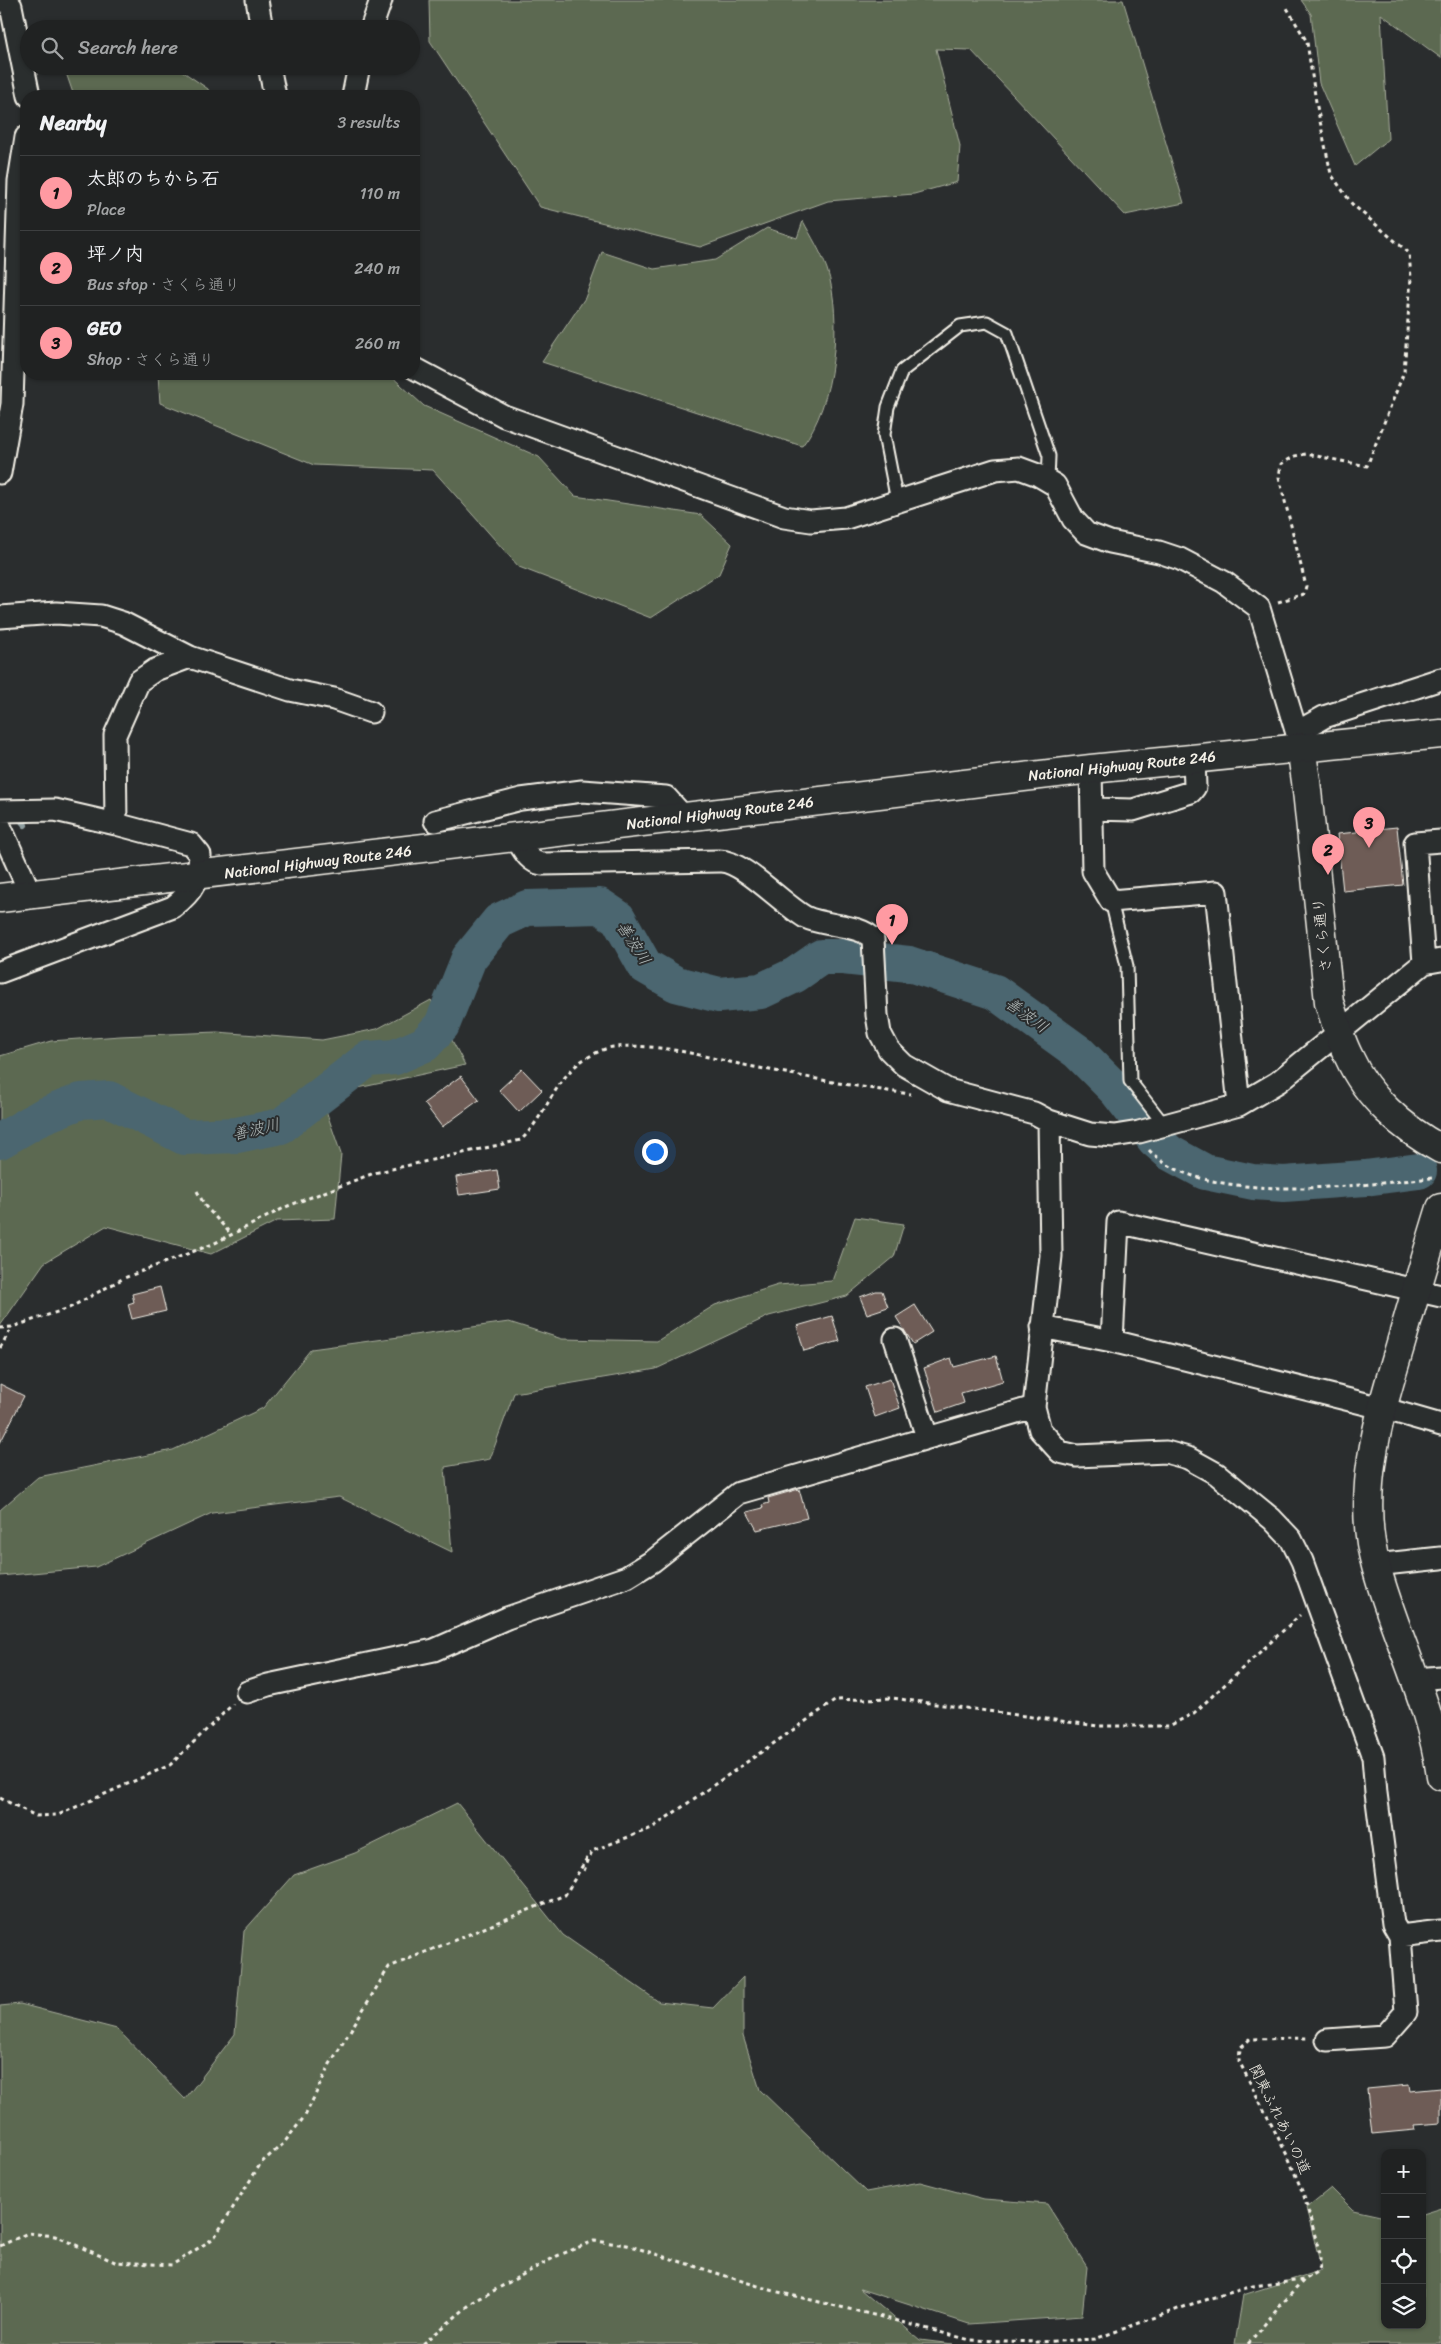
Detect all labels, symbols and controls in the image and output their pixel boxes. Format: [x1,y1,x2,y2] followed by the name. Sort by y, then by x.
[20,20,420,75] search box
[78,31,178,64] text: Search here
[38,34,66,62] icon: search
[40,104,106,142] text: Nearby
[337,108,400,137] text: 3 results
[87,162,220,195] text: 太郎のちから石
[53,179,59,208] text: 1
[360,179,400,208] text: 110 m
[87,195,126,224] text: Place
[87,237,144,270] text: 坪ノ内
[51,254,61,283] text: 2
[354,254,400,283] text: 240 m
[87,270,240,299] text: Bus stop · さくら通り
[87,312,122,345] text: GEO
[52,329,60,358] text: 3
[355,329,400,358] text: 260 m
[87,345,215,374] text: Shop · さくら通り
[1027,743,1217,789] street label: National Highway Route 246
[625,789,815,837] street label: National Highway Route 246
[1353,807,1385,848] pin: 3
[1312,834,1344,875] pin: 2
[223,838,413,886] street label: National Highway Route 246
[1305,896,1339,974] street label: さくら通り
[876,904,908,945] pin: 1
[609,915,659,971] water label: 善波川
[999,989,1055,1041] water label: 善波川
[229,1109,283,1149] water label: 善波川
[642,1139,668,1165] your location
[1242,2059,1318,2179] street label: 関東ふれあいの道
[1381,2149,1426,2329] map controls
[1381,2149,1426,2194] button: +
[1381,2194,1426,2239] button: −
[1381,2239,1426,2284] button: locate
[1381,2284,1426,2329] button: layers

